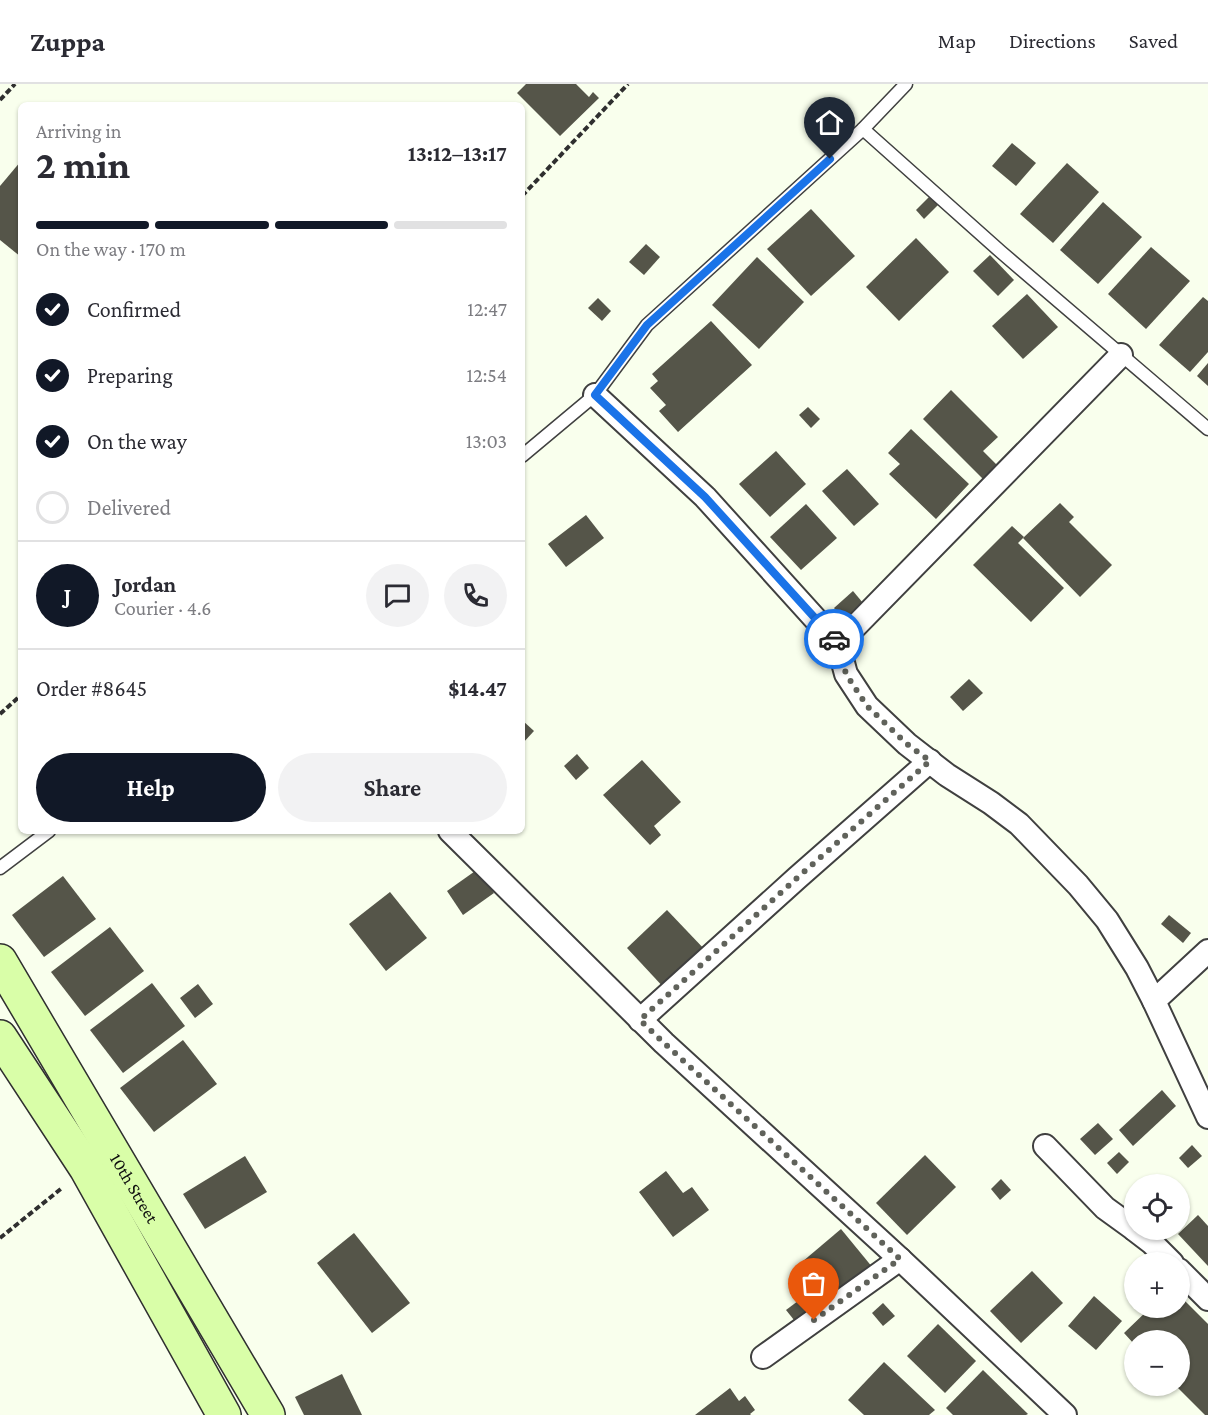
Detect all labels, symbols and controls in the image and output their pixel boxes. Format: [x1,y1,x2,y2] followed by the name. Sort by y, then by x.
[30,26,105,57] text: Zuppa
[938,29,976,53] text: Map
[1009,29,1096,53] text: Directions
[1129,29,1178,53] text: Saved
[804,97,855,159] pin
[813,106,846,139] icon: home
[36,120,121,142] text: Arriving in
[408,141,507,166] text: 13:12–13:17
[36,143,130,186] text: 2 min
[36,238,186,260] text: On the way · 170 m
[36,293,69,326] icon: check
[87,297,181,322] text: Confirmed
[467,298,507,320] text: 12:47
[36,359,69,392] icon: check
[87,363,173,388] text: Preparing
[467,364,507,386] text: 12:54
[36,425,69,458] icon: check
[87,429,187,454] text: On the way
[466,430,507,452] text: 13:03
[87,495,171,520] text: Delivered
[366,564,429,627] button: chat
[444,564,507,627] button: phone
[114,572,176,597] text: Jordan
[64,583,71,608] text: J
[114,597,212,619] text: Courier · 4.6
[804,609,864,669] courier
[818,623,851,656] icon: car
[36,676,147,701] text: Order #8645
[448,676,507,701] text: $14.47
[36,753,266,822] button: Help
[278,753,507,822] button: Share
[106,1150,163,1228] street label: 10th Street
[1124,1174,1190,1396] map controls
[1124,1174,1190,1240] button: locate
[1124,1252,1190,1318] button: +
[788,1258,839,1320] pin
[797,1267,830,1300] icon: bag
[1124,1330,1190,1396] button: −

